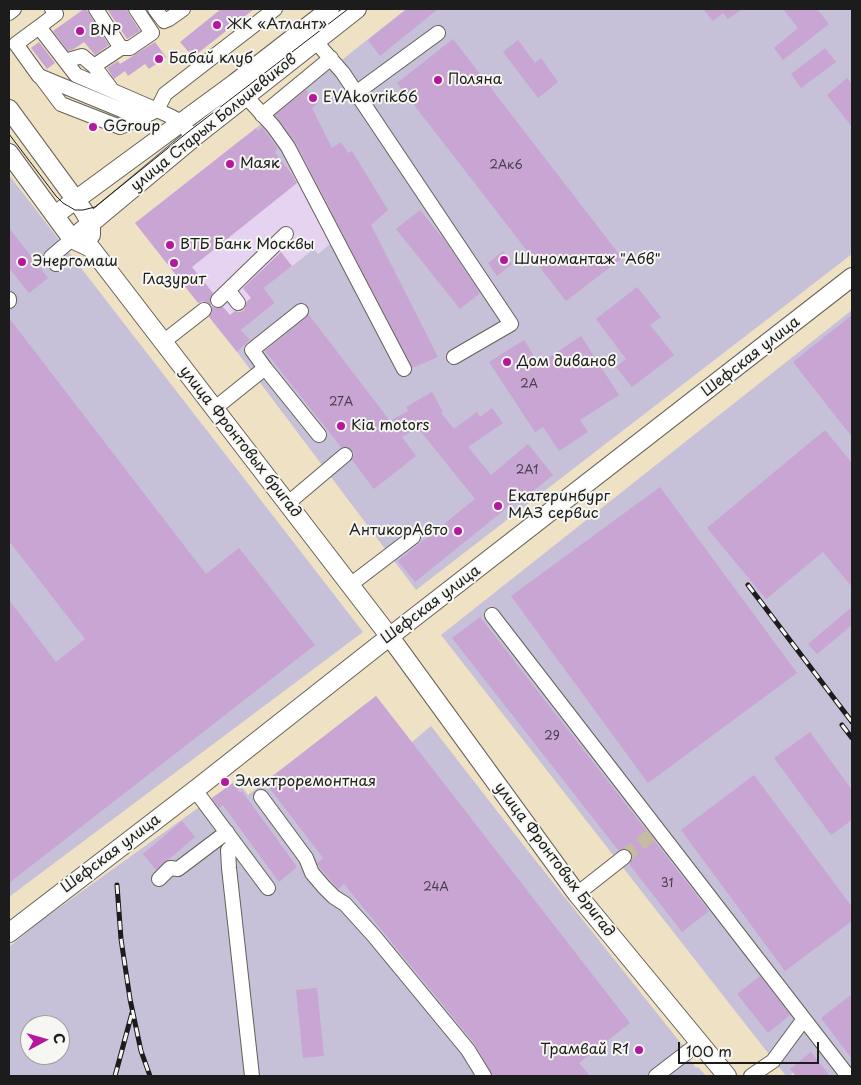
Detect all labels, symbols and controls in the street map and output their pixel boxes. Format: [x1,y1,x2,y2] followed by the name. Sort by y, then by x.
[227,16,327,34] place label: ЖК «Атлант»
[211,19,223,31] marker: ЖК «Атлант»
[90,22,121,40] place label: BNP
[74,25,86,37] marker: BNP
[169,50,253,68] place label: Бабай клуб
[127,51,301,195] street label: улица Старых Большевиков
[153,53,165,65] marker: Бабай клуб
[448,71,502,89] place label: Поляна
[432,74,444,86] marker: Поляна
[323,89,418,107] place label: EVAkovrik66
[307,92,319,104] marker: EVAkovrik66
[103,118,160,136] place label: GGroup
[87,121,99,133] marker: GGroup
[240,155,280,173] place label: Маяк
[224,158,236,170] marker: Маяк
[489,159,523,173] house number: 2Ак6
[180,236,314,254] place label: ВТБ Банк Москвы
[164,239,176,251] marker: ВТБ Банк Москвы
[514,251,661,269] place label: Шиномантаж "Абв"
[32,253,118,271] place label: Энергомаш
[498,254,510,266] marker: Шиномантаж "Абв"
[16,256,28,268] marker: Энергомаш
[168,257,180,269] marker: Глазурит
[142,271,206,289] place label: Глазурит
[698,313,804,401] street label: Шефская улица
[517,353,616,371] place label: Дом диванов
[501,356,513,368] marker: Дом диванов
[175,363,305,521] street label: улица Фронтовых бригад
[520,378,538,392] house number: 2А
[329,396,353,410] house number: 27А
[351,417,429,435] place label: Kia motors
[335,420,347,432] marker: Kia motors
[516,464,538,478] house number: 2А1
[508,488,610,523] place label: Екатеринбург МАЗ сервис
[492,500,504,512] marker: Екатеринбург МАЗ сервис
[349,522,448,540] place label: АнтикорАвто
[452,525,464,537] marker: АнтикорАвто
[378,562,484,648] street label: Шефская улица
[544,730,560,744] house number: 29
[235,773,376,791] place label: Электроремонтная
[219,776,231,788] marker: Электроремонтная
[490,779,618,941] street label: улица Фронтовых Бригад
[58,811,164,897] street label: Шефская улица
[661,877,673,891] house number: 31
[423,881,449,895] house number: 24А
[20,1015,70,1065] north arrow
[48,1032,70,1045] text: С
[681,1032,822,1064] scale bar
[686,1039,732,1062] text: 100 m
[540,1041,629,1059] place label: Трамвай R1
[633,1044,645,1056] marker: Трамвай R1

